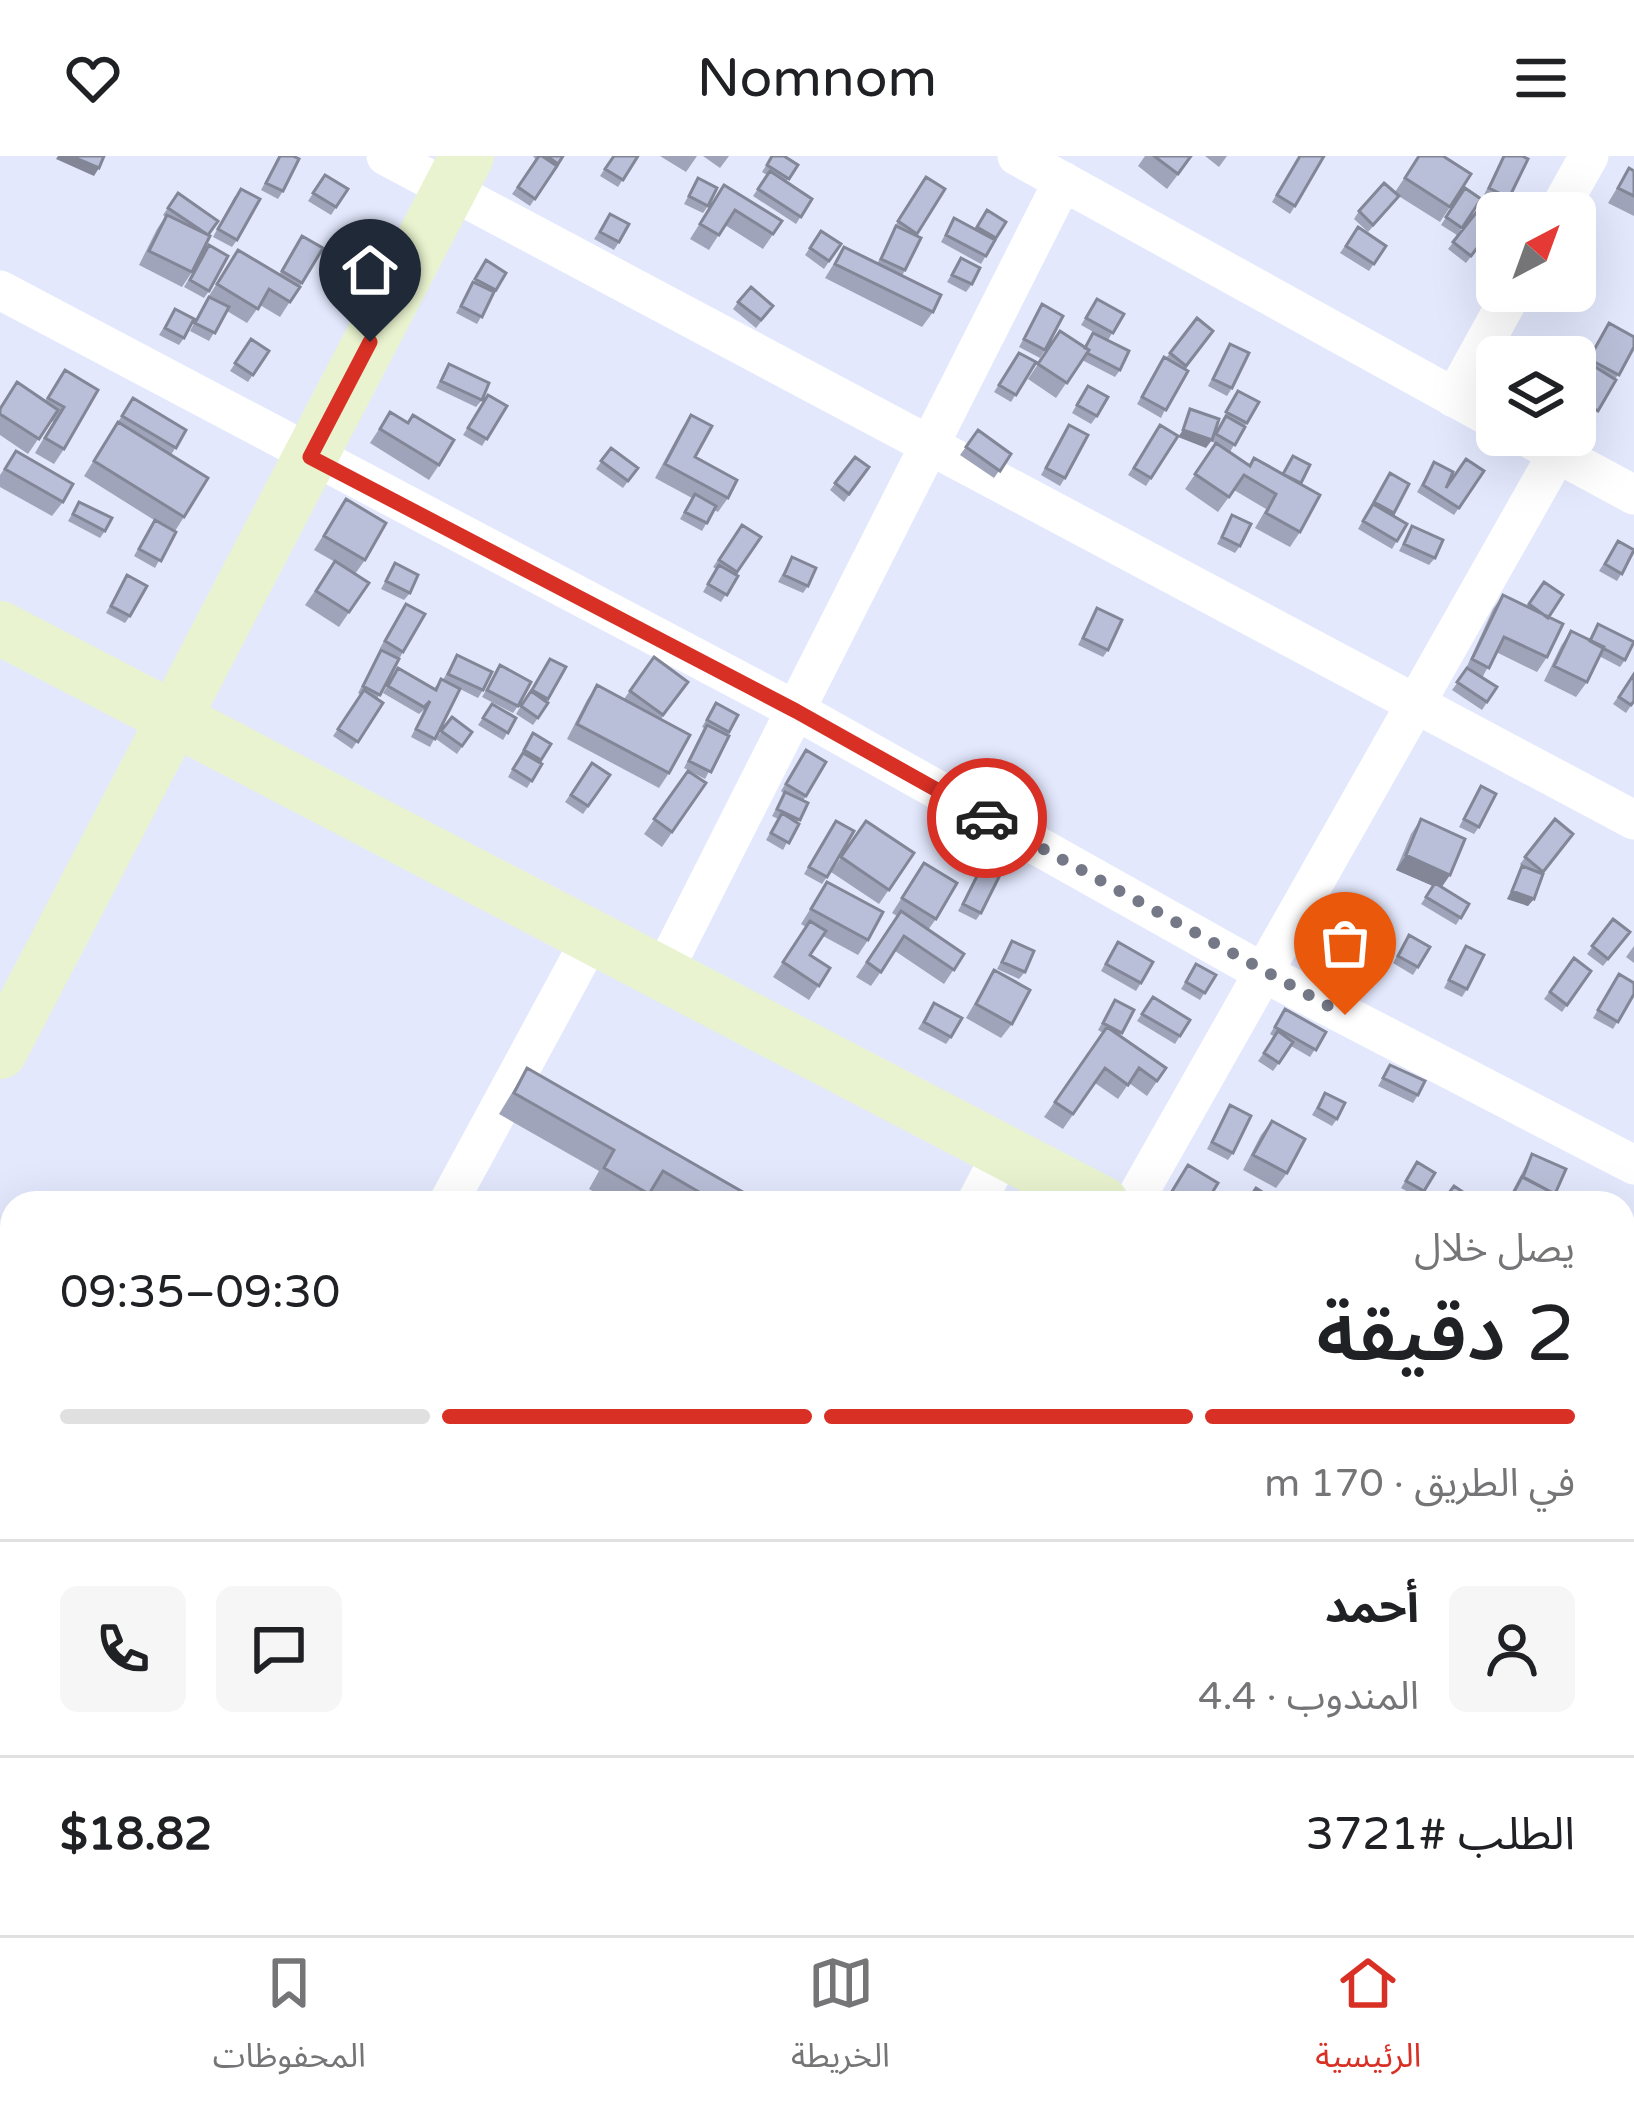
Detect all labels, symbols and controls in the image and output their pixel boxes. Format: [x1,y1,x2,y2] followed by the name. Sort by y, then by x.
[60,45,126,111] icon: heart
[1508,45,1574,111] icon: menu
[697,46,937,111] text: Nomnom
[1476,192,1596,312] north arrow
[1476,192,1596,456] map controls
[319,219,421,342] pin
[337,237,403,303] icon: home
[1476,336,1596,456] button: layers
[927,758,1047,878] courier
[954,785,1020,851] icon: car
[1294,892,1396,1015] pin
[1312,910,1378,976] icon: bag
[1414,1225,1575,1272] text: يصل خلال
[60,1266,340,1320] text: 09:30–09:35
[1317,1288,1575,1382] text: 2 دقيقة
[1264,1460,1575,1507] text: في الطريق · 170 m
[1325,1581,1419,1635] text: أحمد
[60,1586,186,1712] button: phone
[216,1586,342,1712] button: chat
[1449,1586,1575,1712] button: person
[1198,1673,1419,1720] text: المندوب · 4.4
[60,1808,212,1862] text: $18.82
[1306,1808,1575,1862] text: الطلب #3721
[213,1950,366,2091] tab: المحفوظات
[791,1950,890,2091] tab: الخريطة
[1315,1950,1421,2091] tab: الرئيسية

